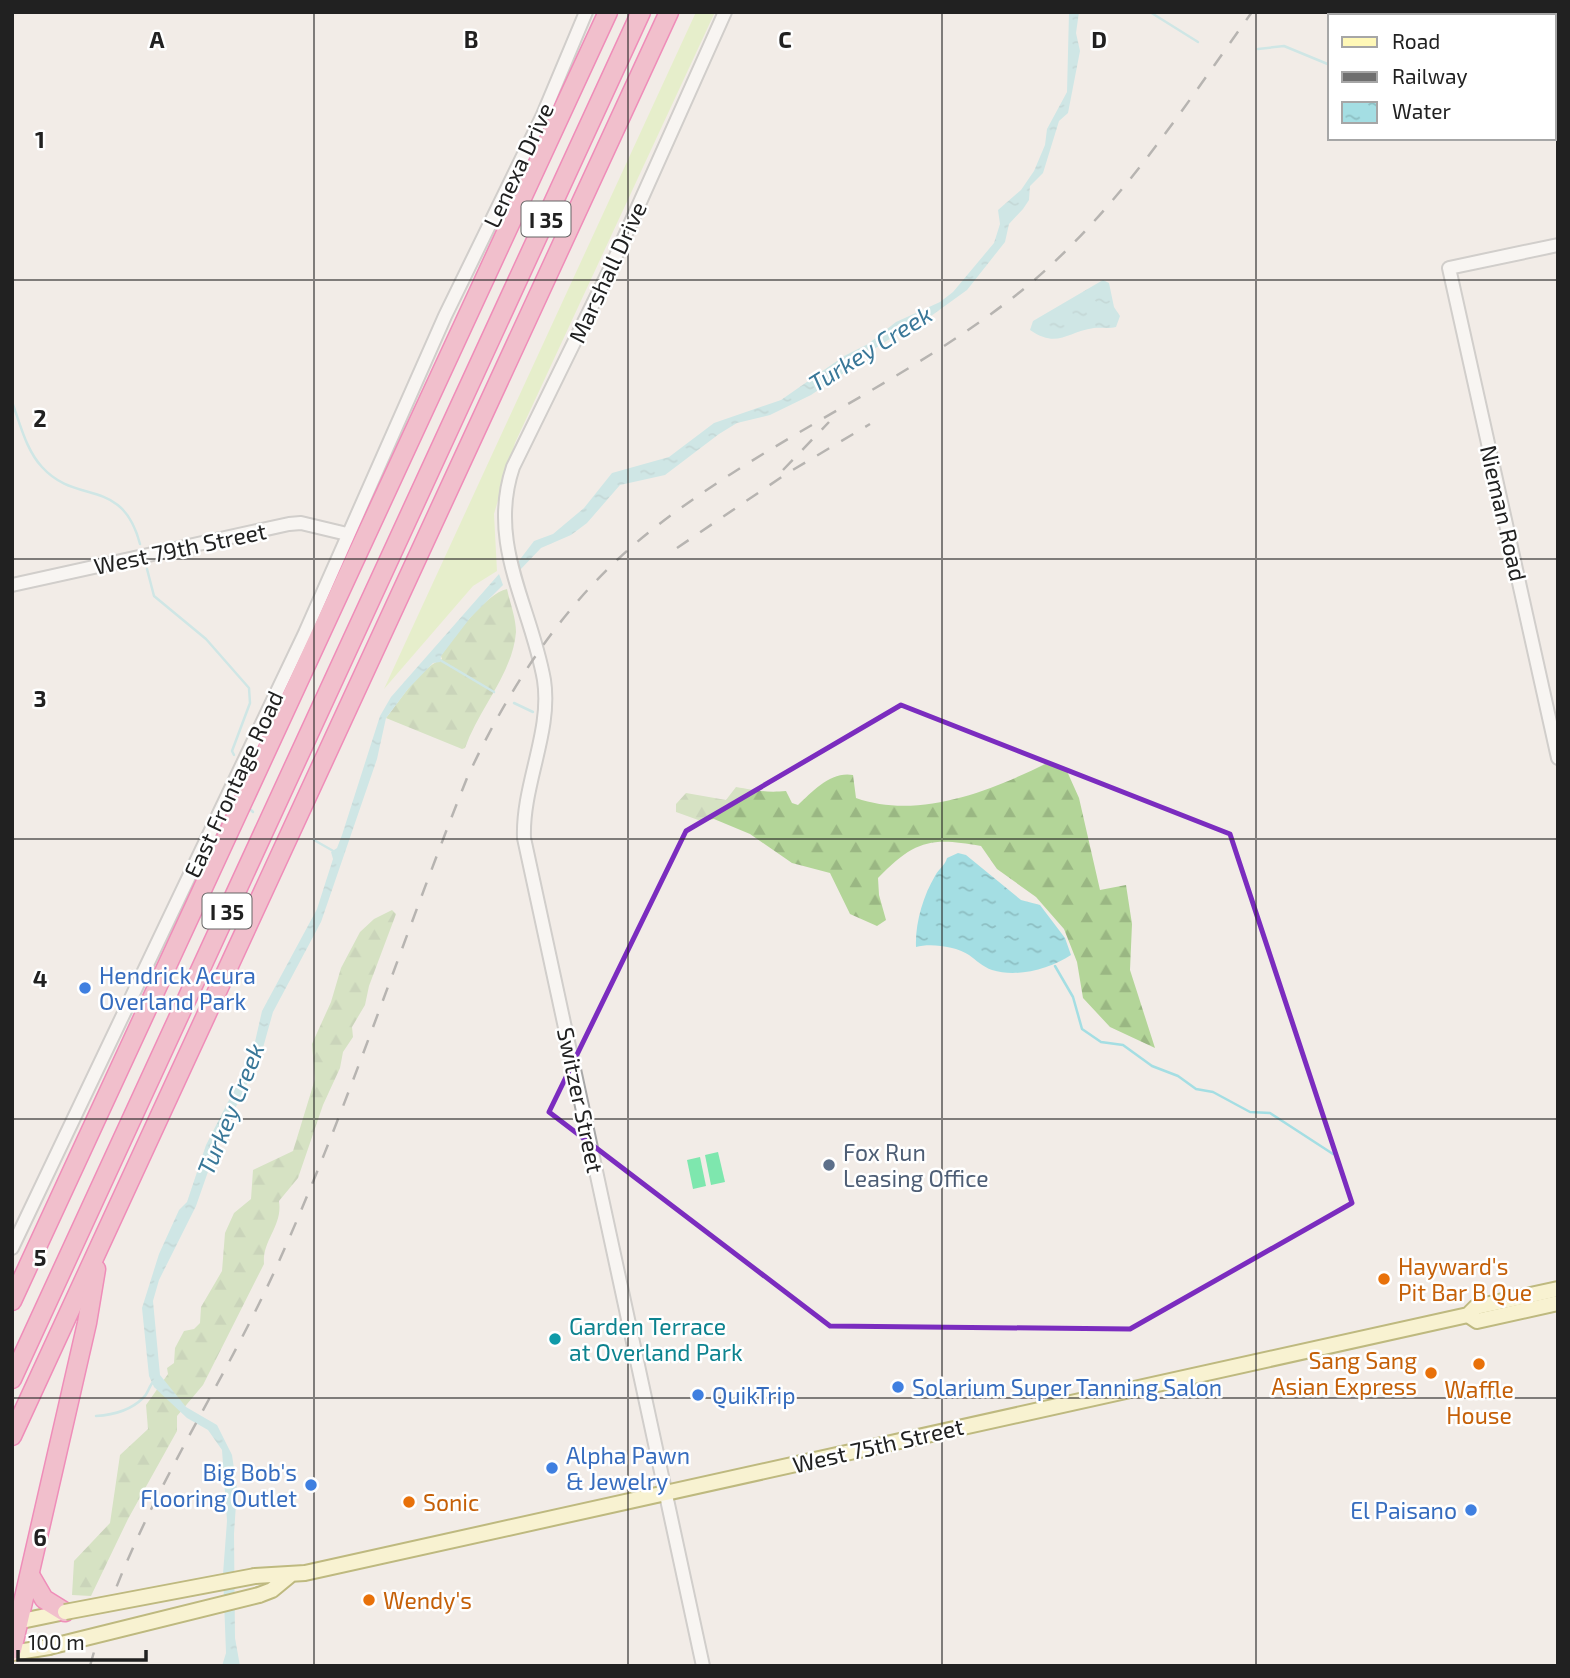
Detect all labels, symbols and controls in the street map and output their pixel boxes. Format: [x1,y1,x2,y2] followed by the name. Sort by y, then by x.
[1328,14,1556,140] legend
[149,25,165,53] text: A
[464,25,478,53] text: B
[778,25,792,53] text: C
[1091,25,1107,53] text: D
[1392,28,1440,53] text: Road
[1392,63,1468,88] text: Railway
[477,98,559,232] street label: Lenexa Drive
[1392,98,1451,123] text: Water
[35,125,45,153] text: 1
[562,197,652,347] street label: Marshall Drive
[522,202,570,236] road number: I 35
[803,299,937,397] water label: Turkey Creek
[33,404,47,432] text: 2
[1475,442,1533,584] street label: Nieman Road
[91,516,269,580] street label: West 79th Street
[33,684,47,712] text: 3
[177,686,289,882] street label: East Frontage Road
[202,894,252,928] road number: I 35
[99,961,256,1015] place label: Hendrick Acura Overland Park
[33,964,47,992] text: 4
[77,980,93,996] marker: Hendrick Acura Overland Park
[552,1025,610,1176] street label: Switzer Street
[190,1039,270,1179] water label: Turkey Creek
[843,1138,989,1192] place label: Fox Run Leasing Office
[821,1157,837,1173] marker: Fox Run Leasing Office
[34,1243,46,1271] text: 5
[1398,1252,1532,1306] place label: Hayward's Pit Bar B Que
[1376,1271,1392,1287] marker: Hayward's Pit Bar B Que
[569,1312,743,1366] place label: Garden Terrace at Overland Park
[547,1331,563,1347] marker: Garden Terrace at Overland Park
[1271,1346,1417,1400] place label: Sang Sang Asian Express
[1471,1356,1487,1372] marker: Waffle House
[1423,1365,1439,1381] marker: Sang Sang Asian Express
[912,1373,1222,1401] place label: Solarium Super Tanning Salon
[1444,1375,1514,1429] place label: Waffle House
[890,1379,906,1395] marker: Solarium Super Tanning Salon
[712,1381,796,1409] place label: QuikTrip
[690,1387,706,1403] marker: QuikTrip
[790,1412,966,1478] street label: West 75th Street
[566,1441,690,1495] place label: Alpha Pawn & Jewelry
[140,1458,297,1512] place label: Big Bob's Flooring Outlet
[544,1460,560,1476] marker: Alpha Pawn & Jewelry
[303,1477,319,1493] marker: Big Bob's Flooring Outlet
[423,1488,479,1516] place label: Sonic
[401,1494,417,1510] marker: Sonic
[1350,1496,1457,1524] place label: El Paisano
[1463,1502,1479,1518] marker: El Paisano
[33,1523,47,1551] text: 6
[383,1586,472,1614] place label: Wendy's
[361,1592,377,1608] marker: Wendy's
[18,1618,145,1662] scale bar
[28,1629,85,1654] text: 100 m

